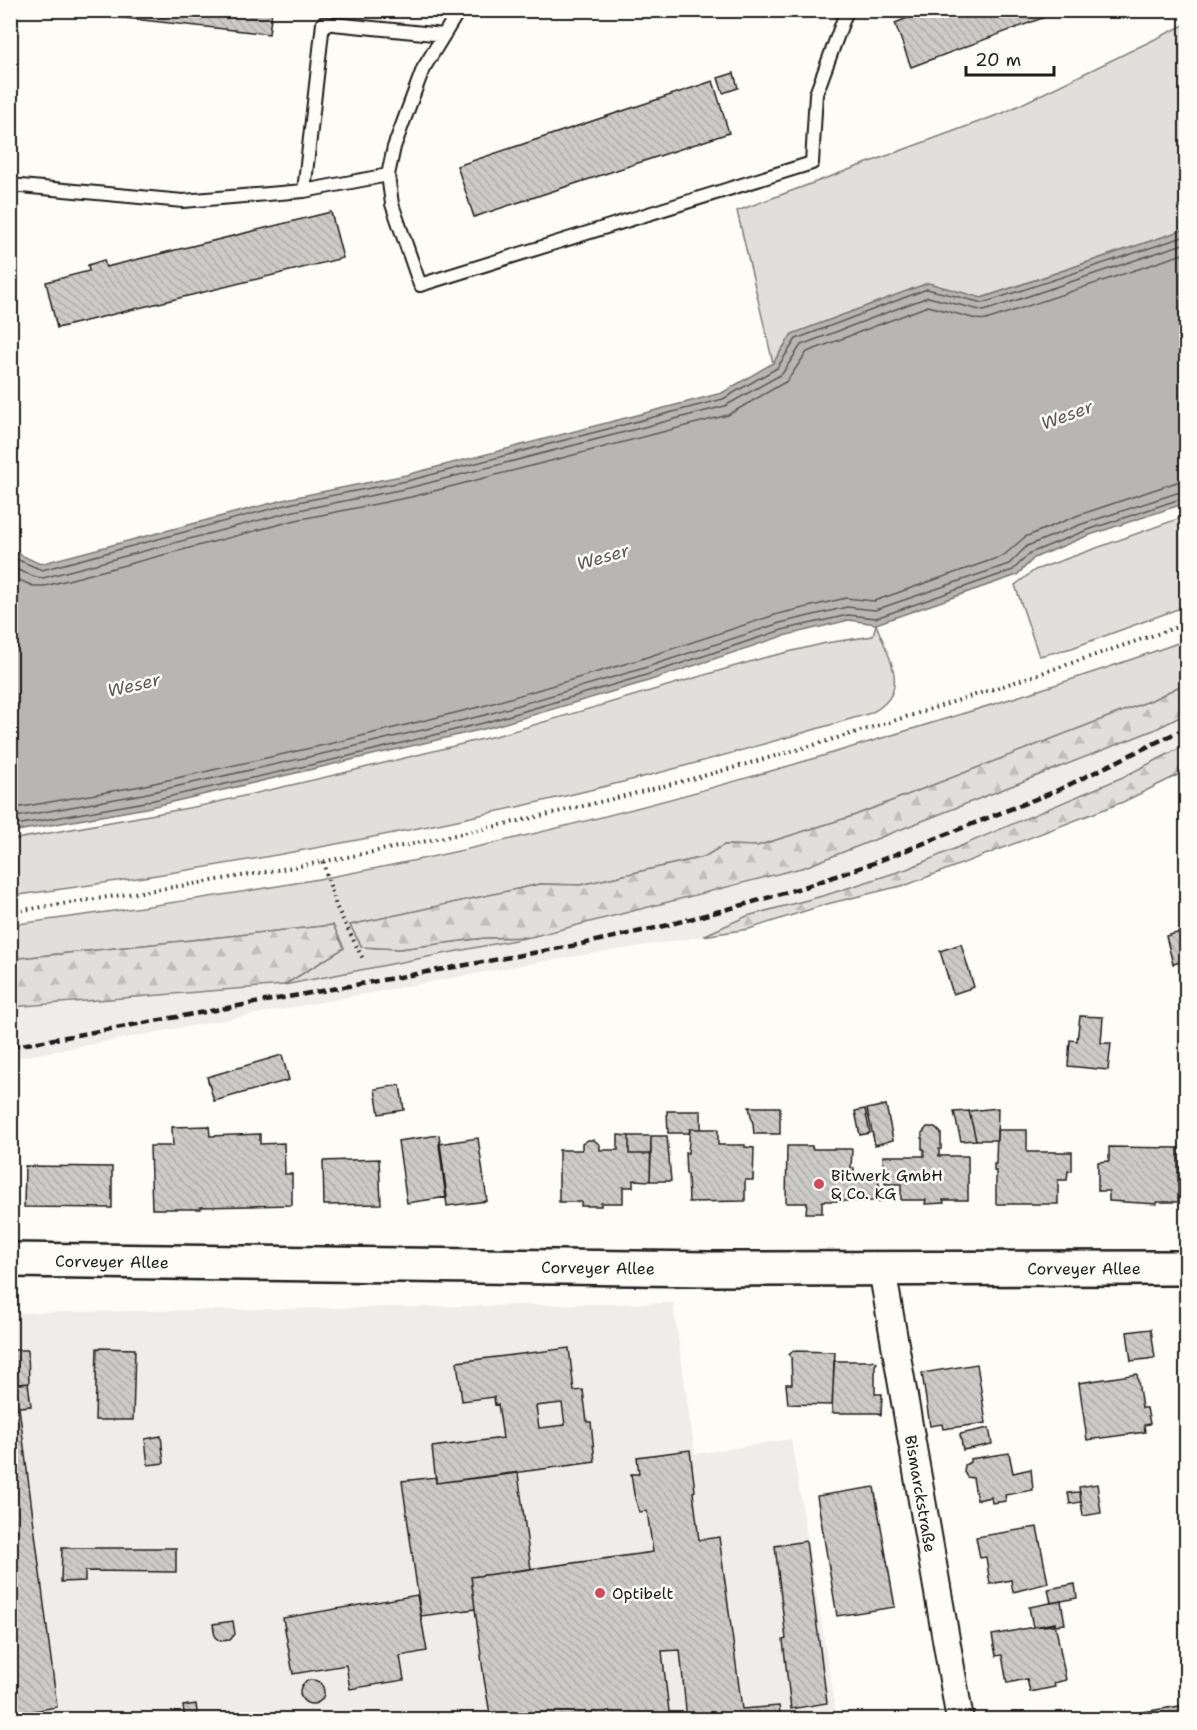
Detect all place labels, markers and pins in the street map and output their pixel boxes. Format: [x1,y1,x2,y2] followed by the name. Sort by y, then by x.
[831,1165,943,1204] place label: Bitwerk GmbH & Co. KG
[812,1177,826,1191] marker: Bitwerk GmbH & Co. KG
[612,1583,673,1604] place label: Optibelt
[593,1586,607,1600] marker: Optibelt

